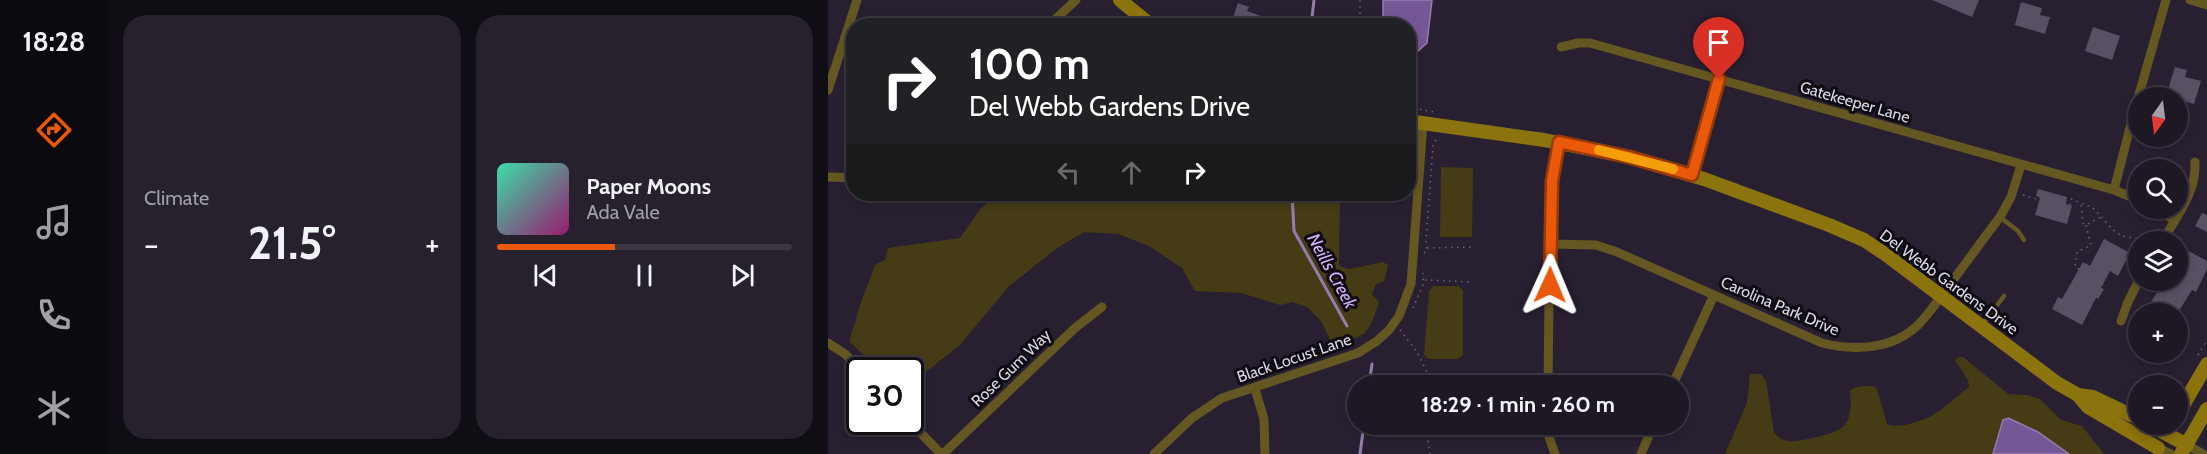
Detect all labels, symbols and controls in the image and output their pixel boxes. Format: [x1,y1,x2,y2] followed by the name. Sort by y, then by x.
[1693,17,1744,79] pin
[23,25,85,58] text: 18:28
[1702,26,1735,59] icon: arrive
[969,38,1090,90] text: 100 m
[870,42,948,120] icon: right
[1798,77,1912,127] street label: Gatekeeper Lane
[2128,87,2188,147] north arrow
[2128,87,2188,435] map controls
[969,90,1250,123] text: Del Webb Gardens Drive
[33,109,75,151] icon: directions
[1052,156,1085,189] icon: left
[1115,156,1148,189] icon: ahead
[1178,156,1211,189] icon: right
[2128,159,2188,219] button: search
[587,173,711,200] text: Paper Moons
[144,186,209,210] text: Climate
[587,200,660,224] text: Ada Vale
[33,201,75,243] icon: music
[248,216,336,270] text: 21.5°
[144,224,159,264] text: −
[425,224,439,264] text: +
[1876,225,2022,339] street label: Del Webb Gardens Drive
[1302,230,1362,314] water label: Neills Creek
[2128,231,2188,291] button: layers
[1518,253,1582,317] position arrow
[529,259,562,292] icon: previous
[628,259,661,292] icon: pause
[726,259,759,292] icon: next
[1718,272,1842,340] street label: Carolina Park Drive
[33,294,75,336] icon: phone
[2128,303,2188,363] button: +
[967,325,1055,411] street label: Rose Gum Way
[1234,330,1354,386] street label: Black Locust Lane
[846,357,924,435] speed limit sign: 30
[2128,375,2188,435] button: −
[33,387,75,429] icon: climate
[1421,391,1615,418] text: 18:29 · 1 min · 260 m

